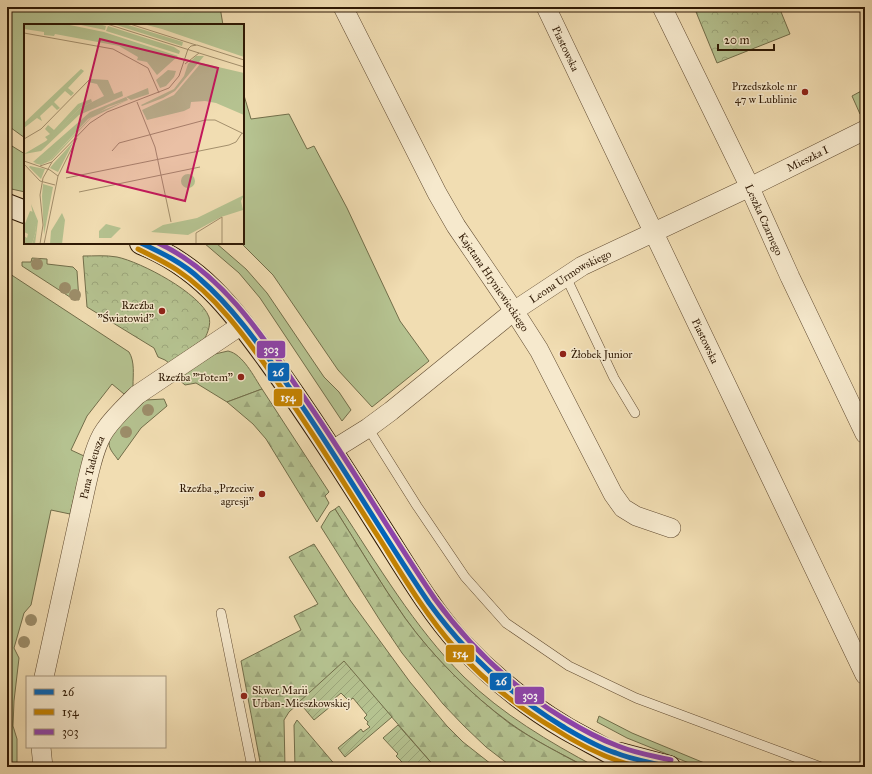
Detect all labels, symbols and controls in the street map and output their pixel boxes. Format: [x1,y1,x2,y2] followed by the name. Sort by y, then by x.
[24,24,244,244] inset map
[549,24,582,74] street label: Piastowska
[718,26,774,52] scale bar
[724,33,750,47] text: 20 m
[732,80,798,106] place label: Przedszkole nr 47 w Lublinie
[800,87,810,97] marker: Przedszkole nr 47 w Lublinie
[785,143,831,175] street label: Mieszka I
[742,182,786,258] street label: Leszka Czarnego
[455,230,532,334] street label: Kajetana Hryniewieckiego
[527,247,614,306] street label: Leona Urmowskiego
[97,299,154,325] place label: Rzeźba "Światowid”
[157,306,167,316] marker: Rzeźba "Światowid”
[689,316,721,366] street label: Piastowska
[256,340,286,359] line badge: 303
[263,343,279,357] text: 303
[571,347,633,362] place label: Żłobek Junior
[558,349,568,359] marker: Żłobek Junior
[267,362,290,382] line badge: 26
[272,366,285,379] text: 26
[158,371,233,384] place label: Rzeźba "Totem"
[236,372,246,382] marker: Rzeźba "Totem"
[273,388,303,407] line badge: 154
[280,391,296,405] text: 154
[77,433,108,500] street label: Pana Tadeusza
[179,482,255,508] place label: Rzeźba „Przeciw agresji"
[257,489,267,499] marker: Rzeźba „Przeciw agresji"
[445,644,475,663] line badge: 154
[452,647,468,661] text: 154
[489,672,512,691] line badge: 26
[495,675,508,688] text: 26
[26,676,166,748] legend
[252,684,350,710] place label: Skwer Marii Urban-Mieszkowskiej
[62,685,75,699] text: 26
[514,686,545,705] line badge: 303
[522,689,538,703] text: 303
[239,691,249,701] marker: Skwer Marii Urban-Mieszkowskiej
[62,705,79,719] text: 154
[62,725,79,739] text: 303

